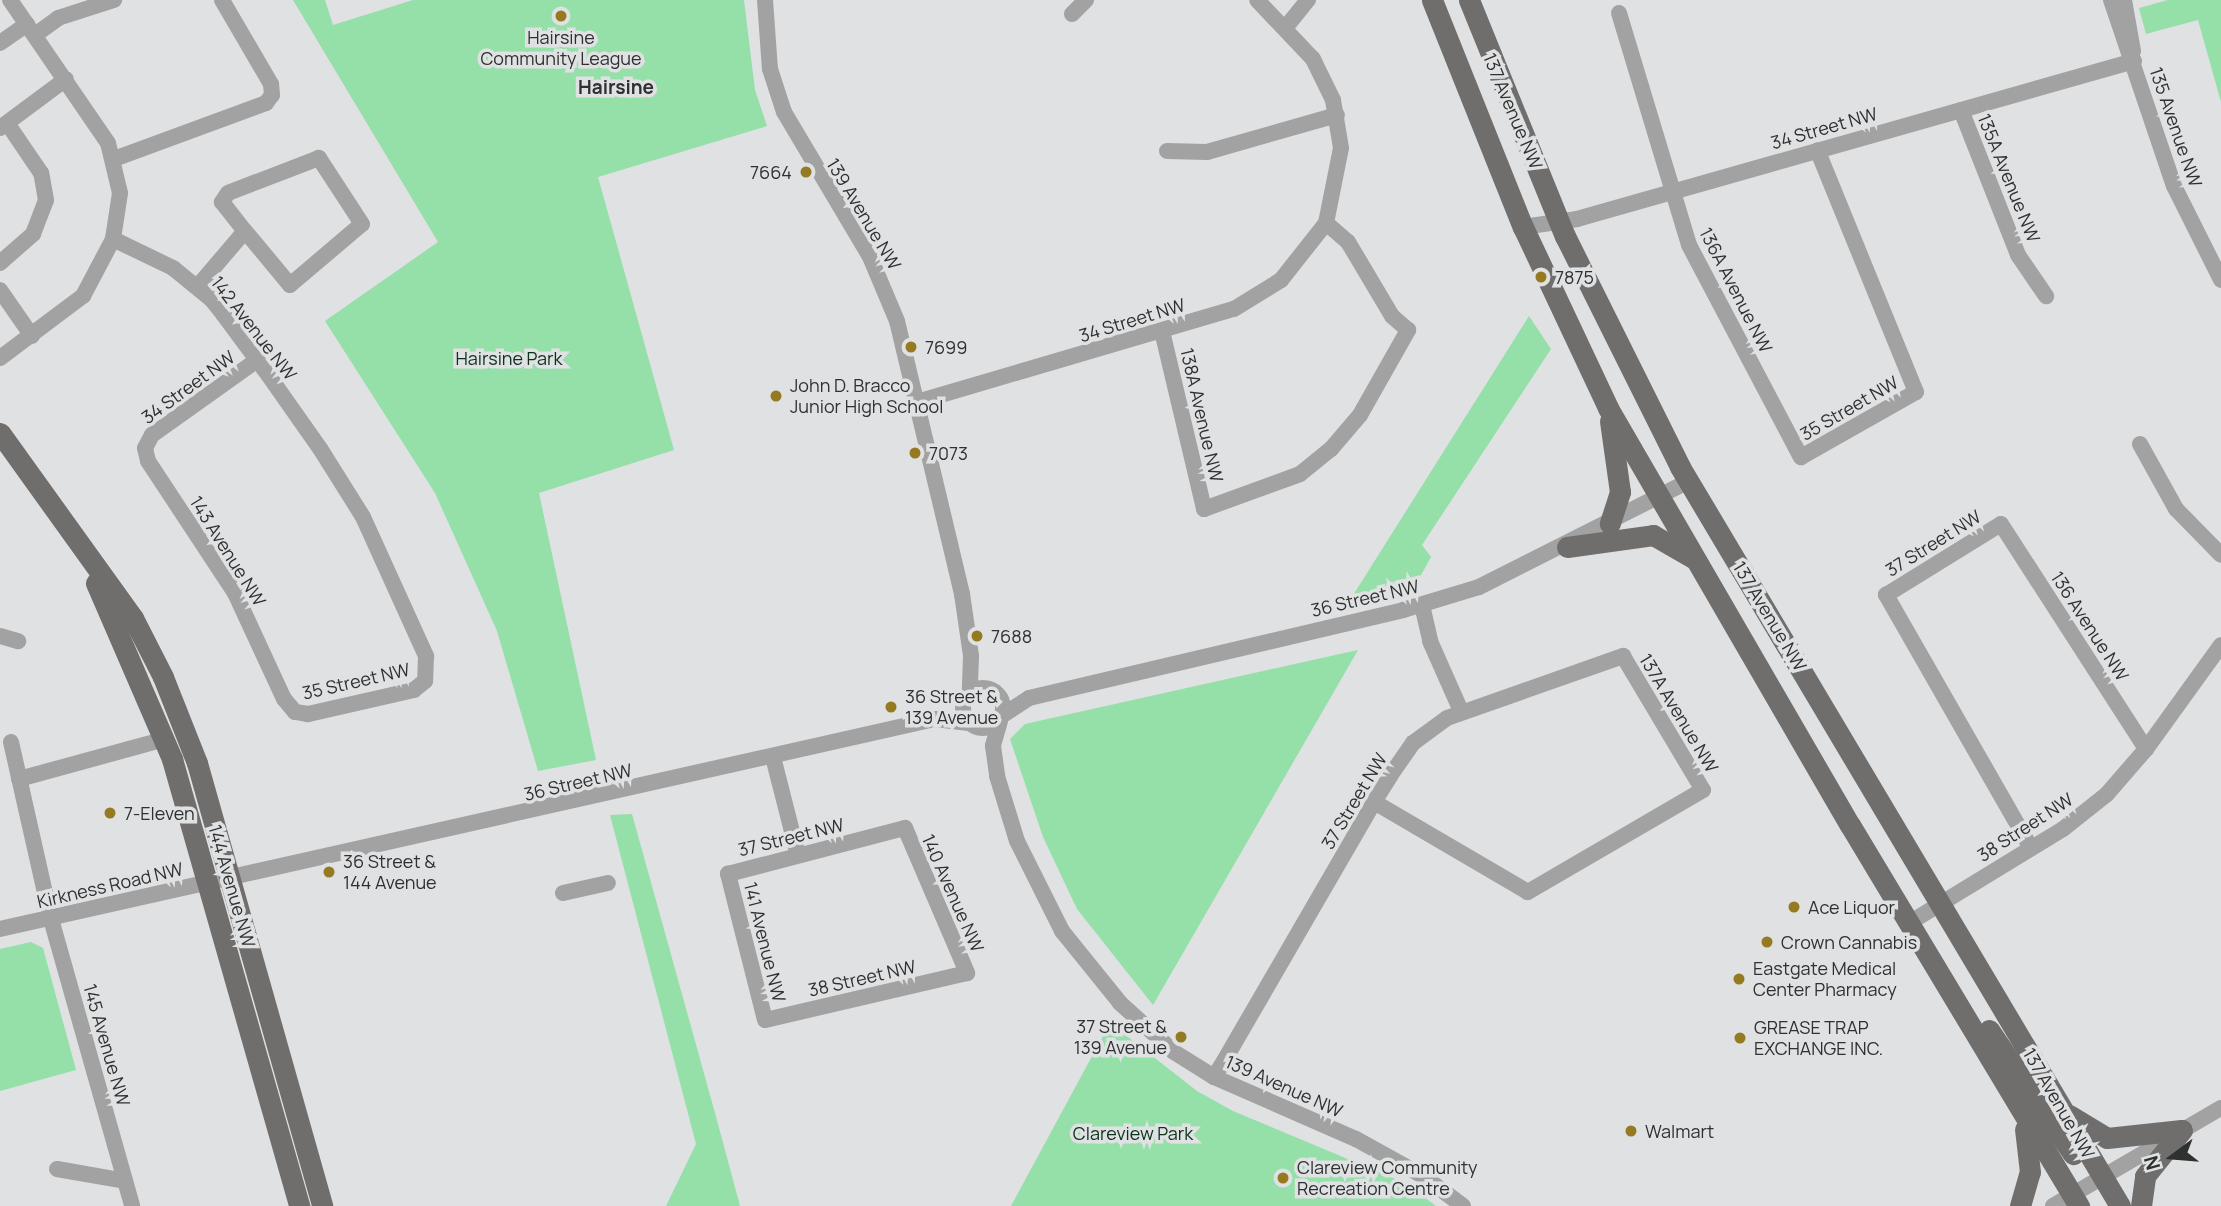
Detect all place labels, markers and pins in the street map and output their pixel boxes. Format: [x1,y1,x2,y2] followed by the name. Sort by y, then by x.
[553,8,569,24] marker: Hairsine Community League
[480,27,642,70] place label: Hairsine Community League
[750,161,792,183] place label: 7664
[798,164,814,180] marker: 7664
[1555,266,1594,288] place label: 7875
[1533,269,1549,285] marker: 7875
[925,336,967,358] place label: 7699
[903,339,919,355] marker: 7699
[790,375,943,418] place label: John D. Bracco Junior High School
[768,388,784,404] marker: John D. Bracco Junior High School
[929,442,968,464] place label: 7073
[907,445,923,461] marker: 7073
[991,625,1032,647] place label: 7688
[969,628,985,644] marker: 7688
[905,686,998,728] place label: 36 Street & 139 Avenue
[883,699,899,715] marker: 36 Street & 139 Avenue
[124,802,195,824] place label: 7-Eleven
[102,805,118,821] marker: 7-Eleven
[343,851,437,894] place label: 36 Street & 144 Avenue
[321,864,337,880] marker: 36 Street & 144 Avenue
[1808,896,1895,918] place label: Ace Liquor
[1786,899,1802,915] marker: Ace Liquor
[1781,931,1917,953] place label: Crown Cannabis
[1759,934,1775,950] marker: Crown Cannabis
[1753,958,1897,1000] place label: Eastgate Medical Center Pharmacy
[1731,971,1747,987] marker: Eastgate Medical Center Pharmacy
[1074,1016,1167,1058] place label: 37 Street & 139 Avenue
[1754,1017,1883,1060] place label: GREASE TRAP EXCHANGE INC.
[1173,1029,1189,1045] marker: 37 Street & 139 Avenue
[1732,1030,1748,1046] marker: GREASE TRAP EXCHANGE INC.
[1645,1120,1714,1142] place label: Walmart
[1623,1123,1639,1139] marker: Walmart
[1297,1157,1478,1200] place label: Clareview Community Recreation Centre
[1275,1170,1291,1186] marker: Clareview Community Recreation Centre

